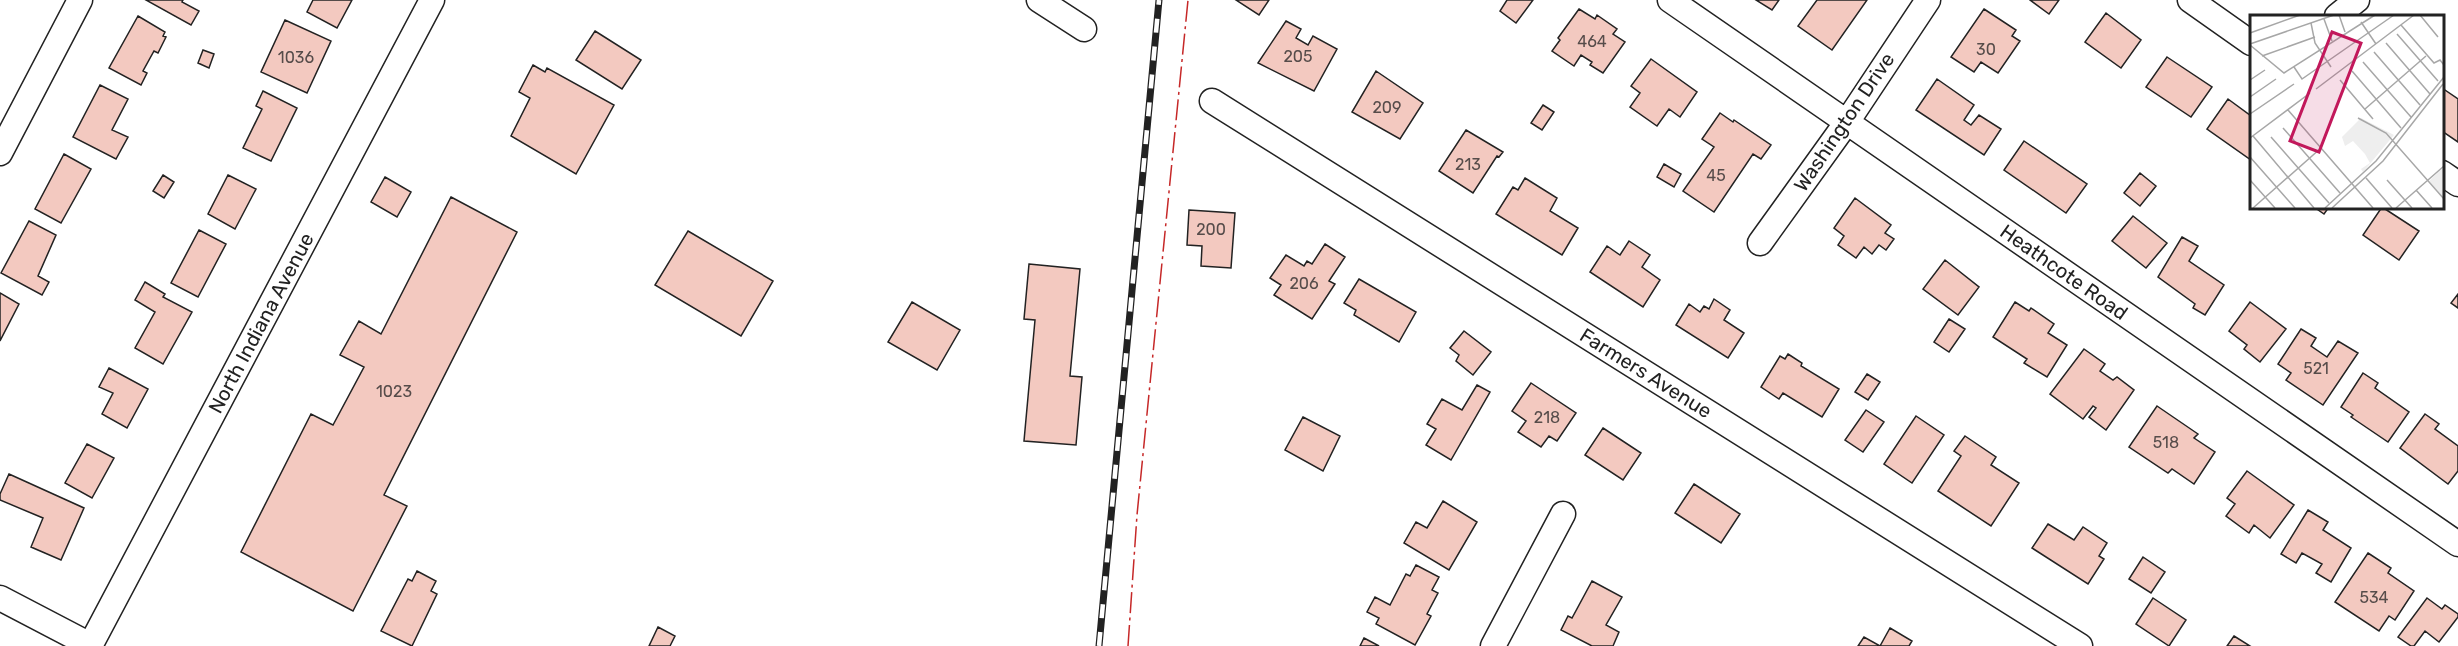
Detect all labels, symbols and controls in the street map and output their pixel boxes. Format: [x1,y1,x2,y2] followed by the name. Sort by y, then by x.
[2250,15,2443,208] inset map
[1577,32,1607,51] house number: 464
[1976,40,1996,59] house number: 30
[1283,47,1313,66] house number: 205
[278,48,314,67] house number: 1036
[1789,48,1899,196] street label: Washington Drive
[1372,98,1402,117] house number: 209
[1455,155,1481,174] house number: 213
[1706,166,1726,185] house number: 45
[1996,219,2132,325] street label: Heathcote Road
[1196,220,1226,239] house number: 200
[203,229,319,417] street label: North Indiana Avenue
[1289,274,1319,293] house number: 206
[1576,323,1716,423] street label: Farmers Avenue
[2303,359,2329,378] house number: 521
[376,382,412,401] house number: 1023
[1534,408,1560,427] house number: 218
[2153,433,2179,452] house number: 518
[2359,588,2389,607] house number: 534

